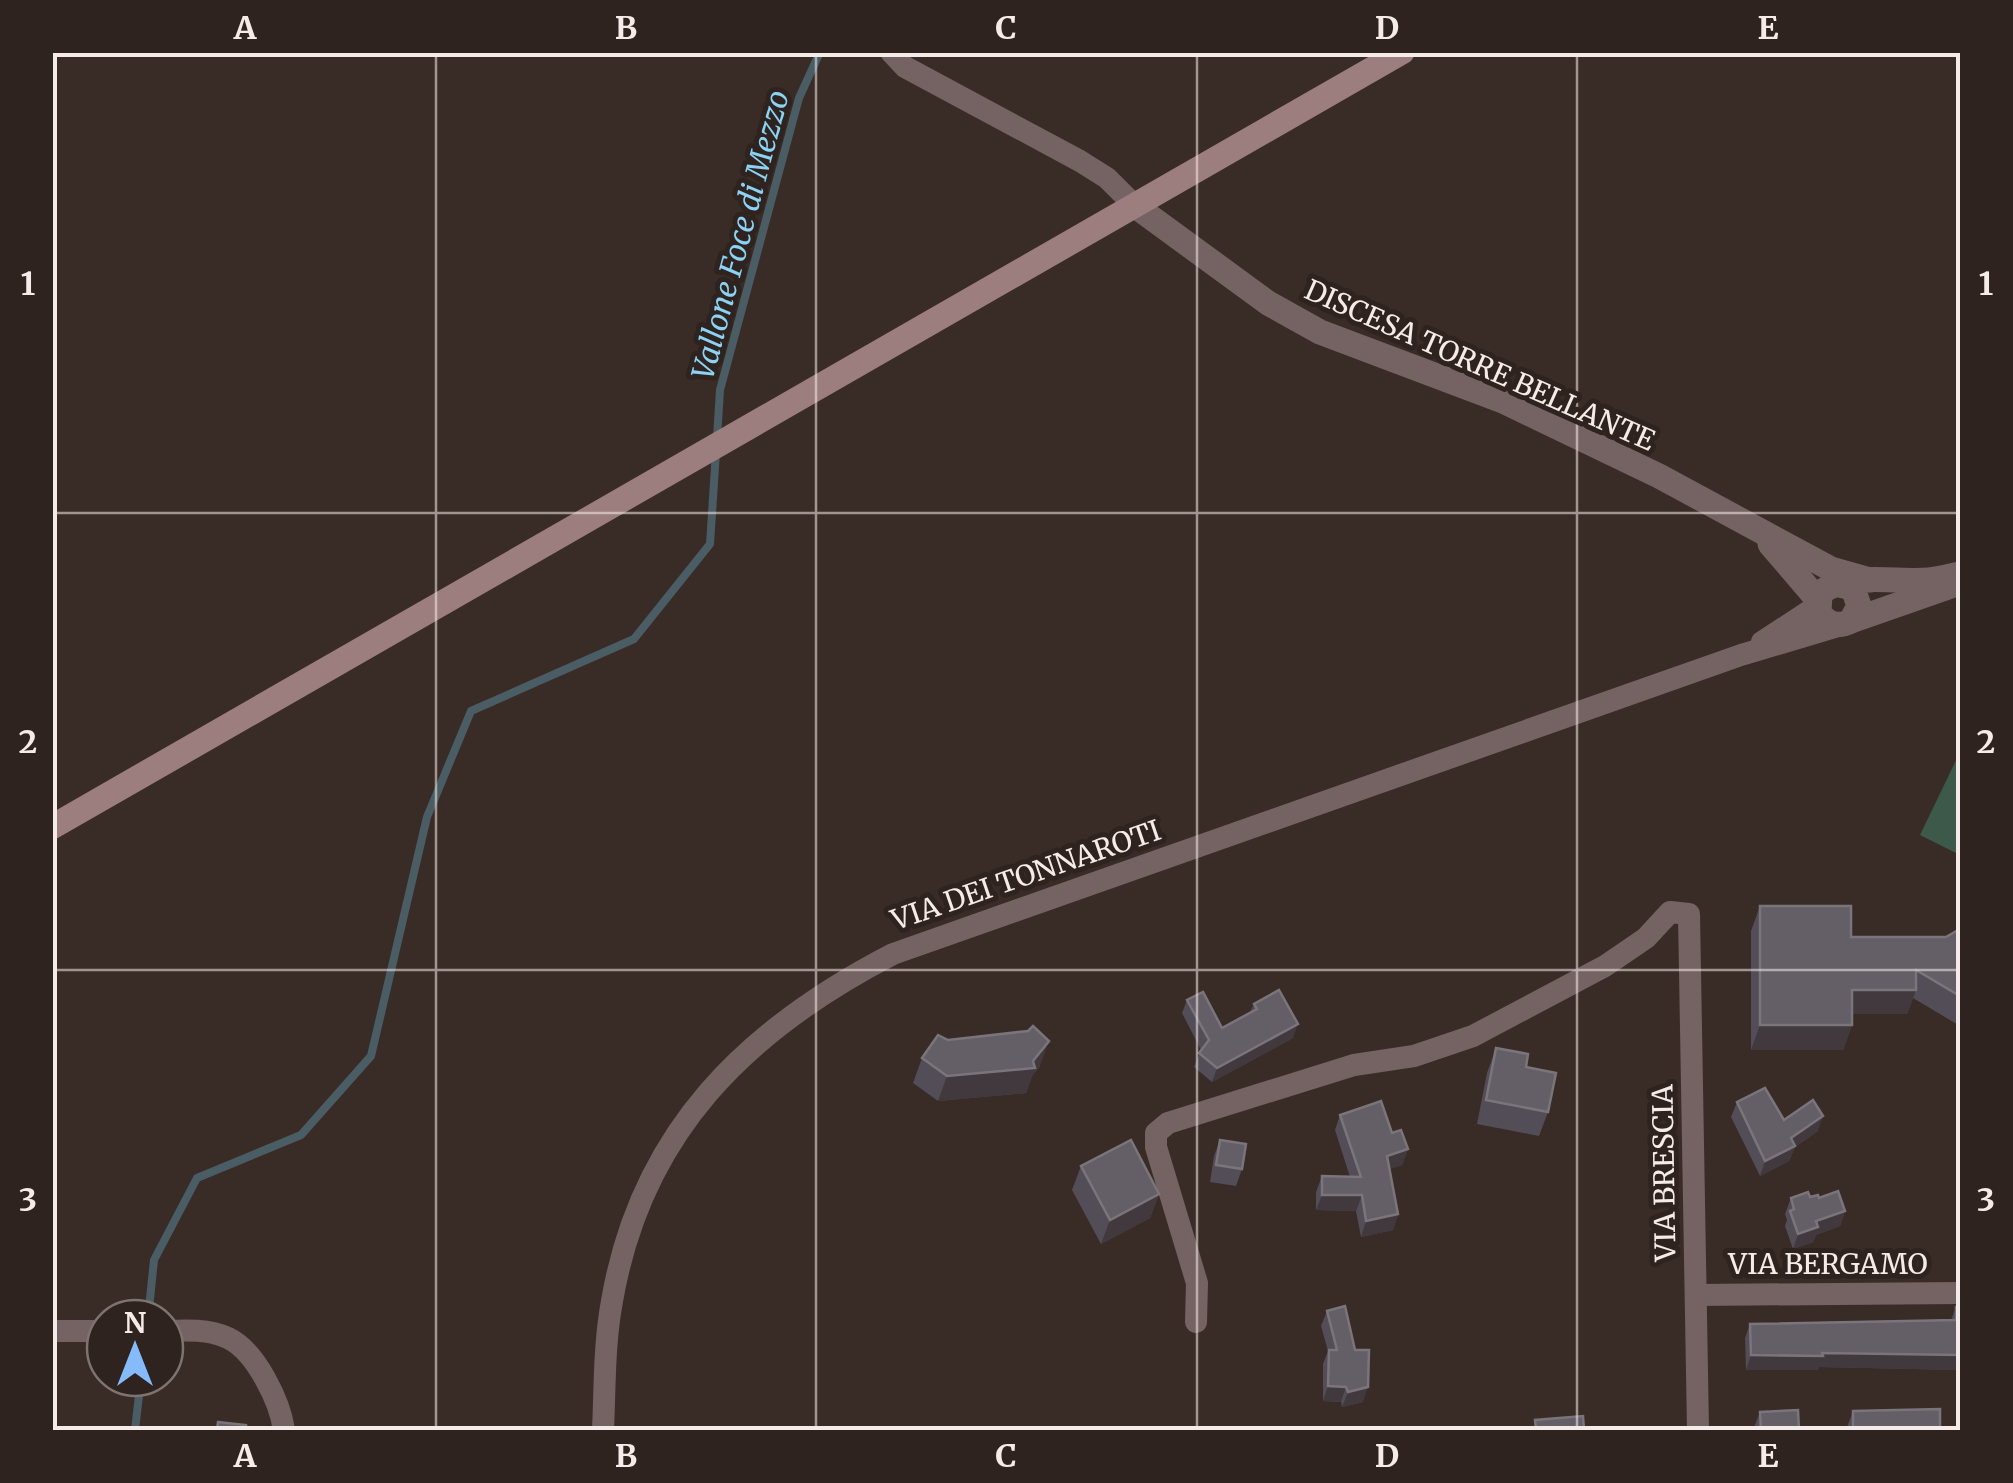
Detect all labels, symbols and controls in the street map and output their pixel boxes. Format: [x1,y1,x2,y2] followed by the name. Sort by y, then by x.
[233,8,258,48] text: A
[615,8,637,48] text: B
[995,8,1017,48] text: C
[1375,8,1399,48] text: D
[1758,8,1779,48] text: E
[683,86,797,384] water label: Vallone Foce di Mezzo
[21,264,36,304] text: 1
[1979,264,1994,304] text: 1
[1299,271,1661,459] street label: DISCESA TORRE BELLANTE
[19,722,37,762] text: 2
[1977,722,1995,762] text: 2
[885,812,1166,938] street label: VIA DEI TONNAROTI
[1644,1084,1684,1263] street label: VIA BRESCIA
[19,1180,37,1220] text: 3
[1977,1180,1995,1220] text: 3
[1727,1246,1928,1282] street label: VIA BERGAMO
[85,1298,185,1398] north arrow
[124,1305,146,1341] text: N
[233,1436,258,1476] text: A
[615,1436,637,1476] text: B
[995,1436,1017,1476] text: C
[1375,1436,1399,1476] text: D
[1758,1436,1779,1476] text: E

